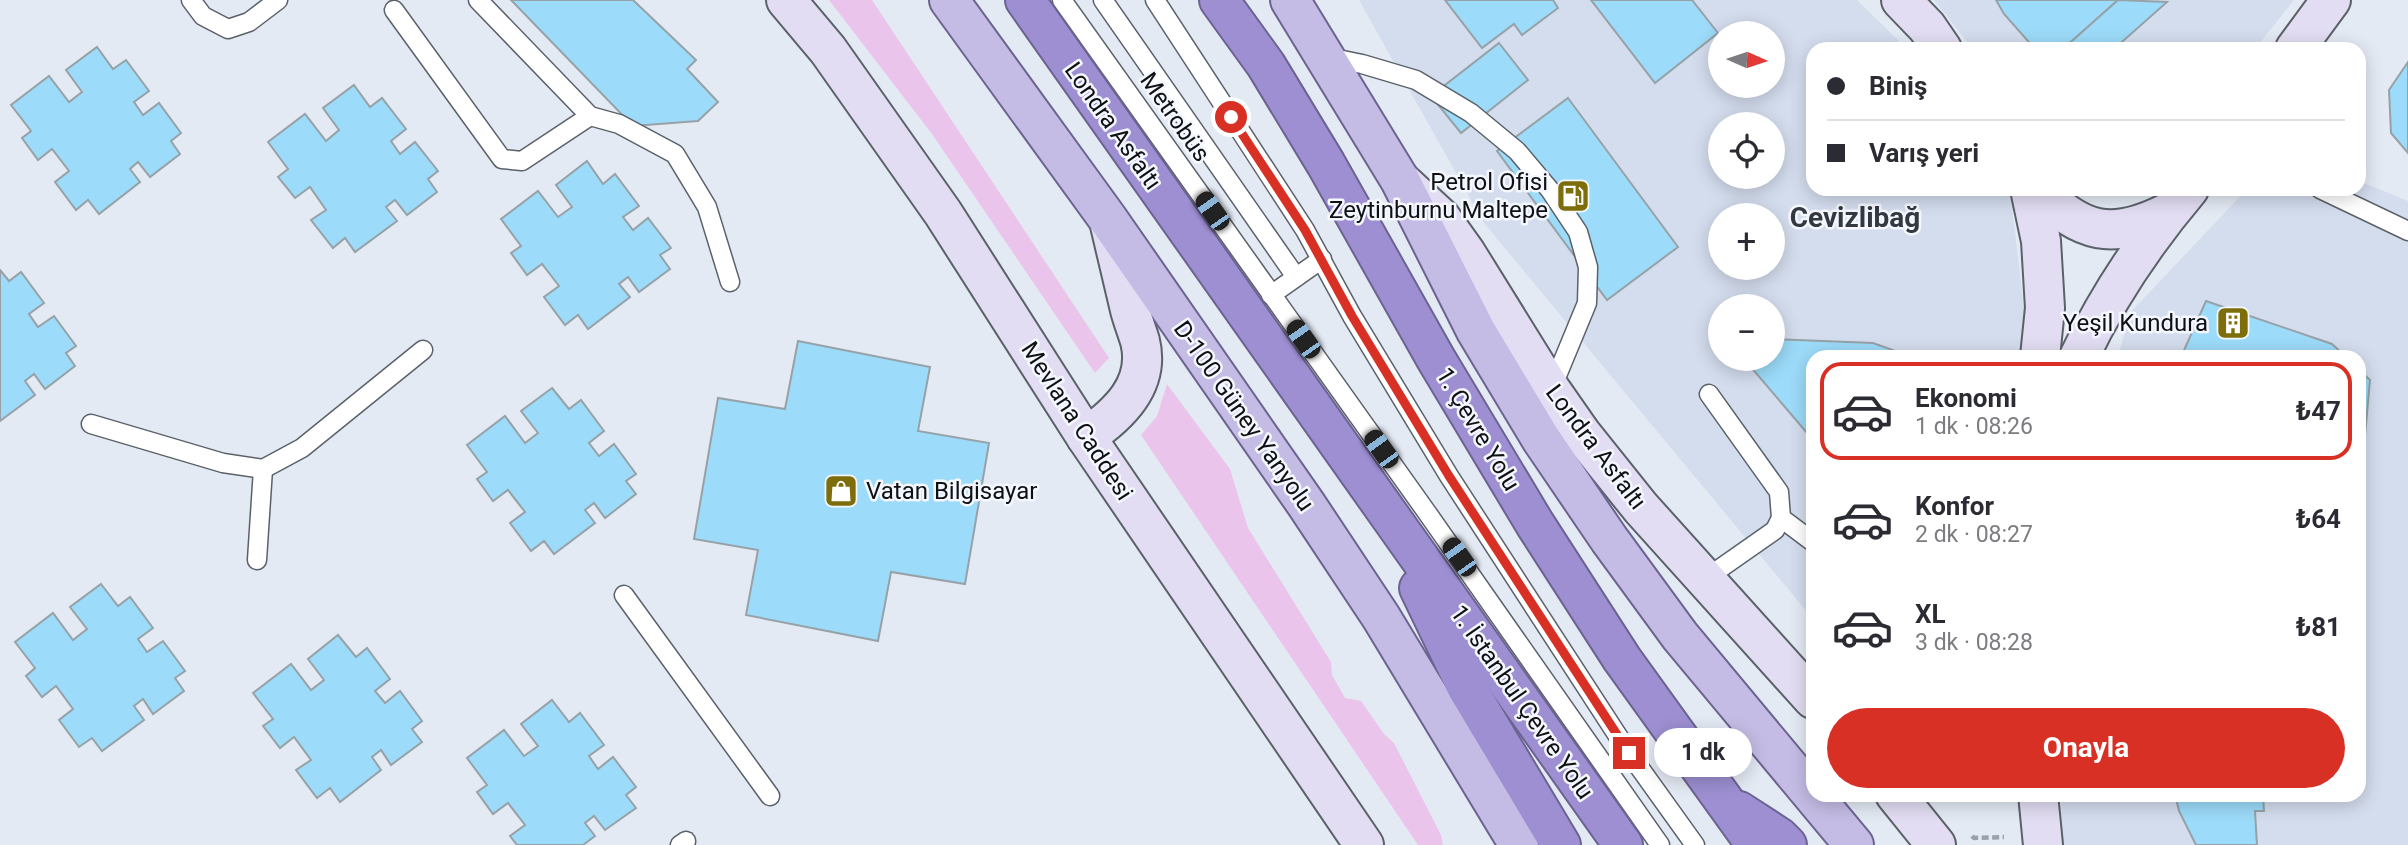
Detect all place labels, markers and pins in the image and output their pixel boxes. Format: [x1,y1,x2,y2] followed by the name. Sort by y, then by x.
[1329,168,1548,224] place label: Petrol Ofisi Zeytinburnu Maltepe
[1554,177,1592,215] fuel station icon: Petrol Ofisi Zeytinburnu Maltepe
[2214,304,2252,342] building icon: Yeşil Kundura
[2063,309,2208,337] place label: Yeşil Kundura
[822,472,860,510] shop icon: Vatan Bilgisayar
[866,477,1037,505] place label: Vatan Bilgisayar

